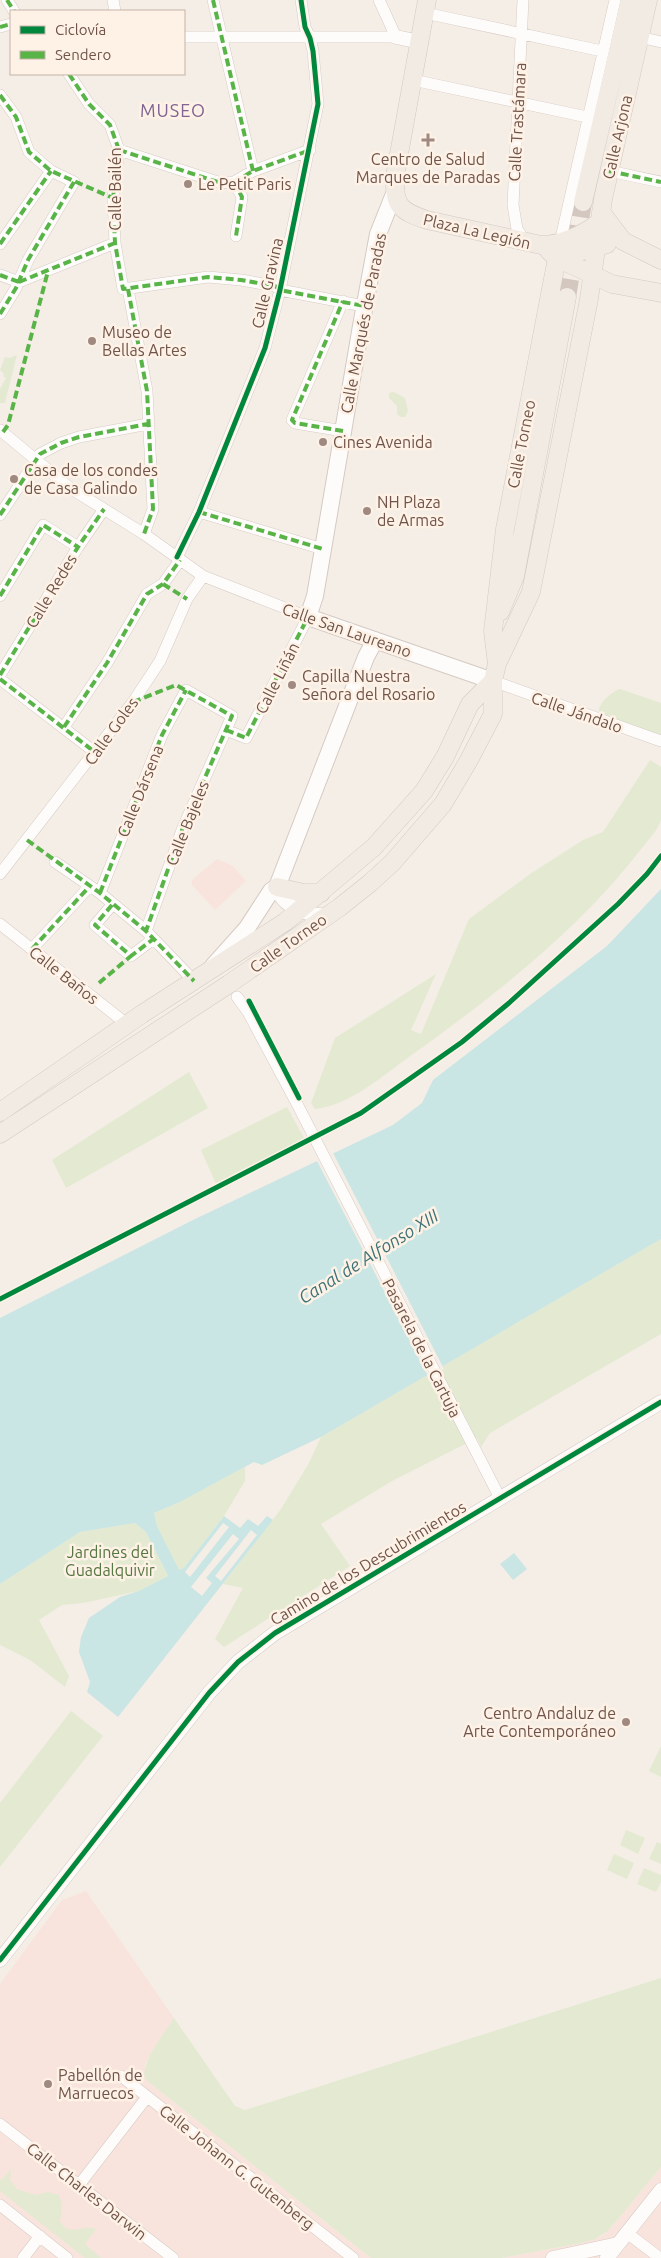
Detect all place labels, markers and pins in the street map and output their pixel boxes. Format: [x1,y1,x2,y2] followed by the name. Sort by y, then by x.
[421,133,435,147] marker: Centro de Salud Marques de Paradas
[356,150,500,186] place label: Centro de Salud Marques de Paradas
[198,175,291,193] place label: Le Petit Paris
[182,178,194,190] marker: Le Petit Paris
[102,323,187,359] place label: Museo de Bellas Artes
[86,335,98,347] marker: Museo de Bellas Artes
[333,433,433,451] place label: Cines Avenida
[317,436,329,448] marker: Cines Avenida
[24,461,158,497] place label: Casa de los condes de Casa Galindo
[8,473,20,485] marker: Casa de los condes de Casa Galindo
[377,493,444,529] place label: NH Plaza de Armas
[361,505,373,517] marker: NH Plaza de Armas
[302,667,435,703] place label: Capilla Nuestra Señora del Rosario
[286,679,298,691] marker: Capilla Nuestra Señora del Rosario
[463,1704,616,1740] place label: Centro Andaluz de Arte Contemporáneo
[620,1716,632,1728] marker: Centro Andaluz de Arte Contemporáneo
[58,2066,143,2102] place label: Pabellón de Marruecos
[42,2078,54,2090] marker: Pabellón de Marruecos

